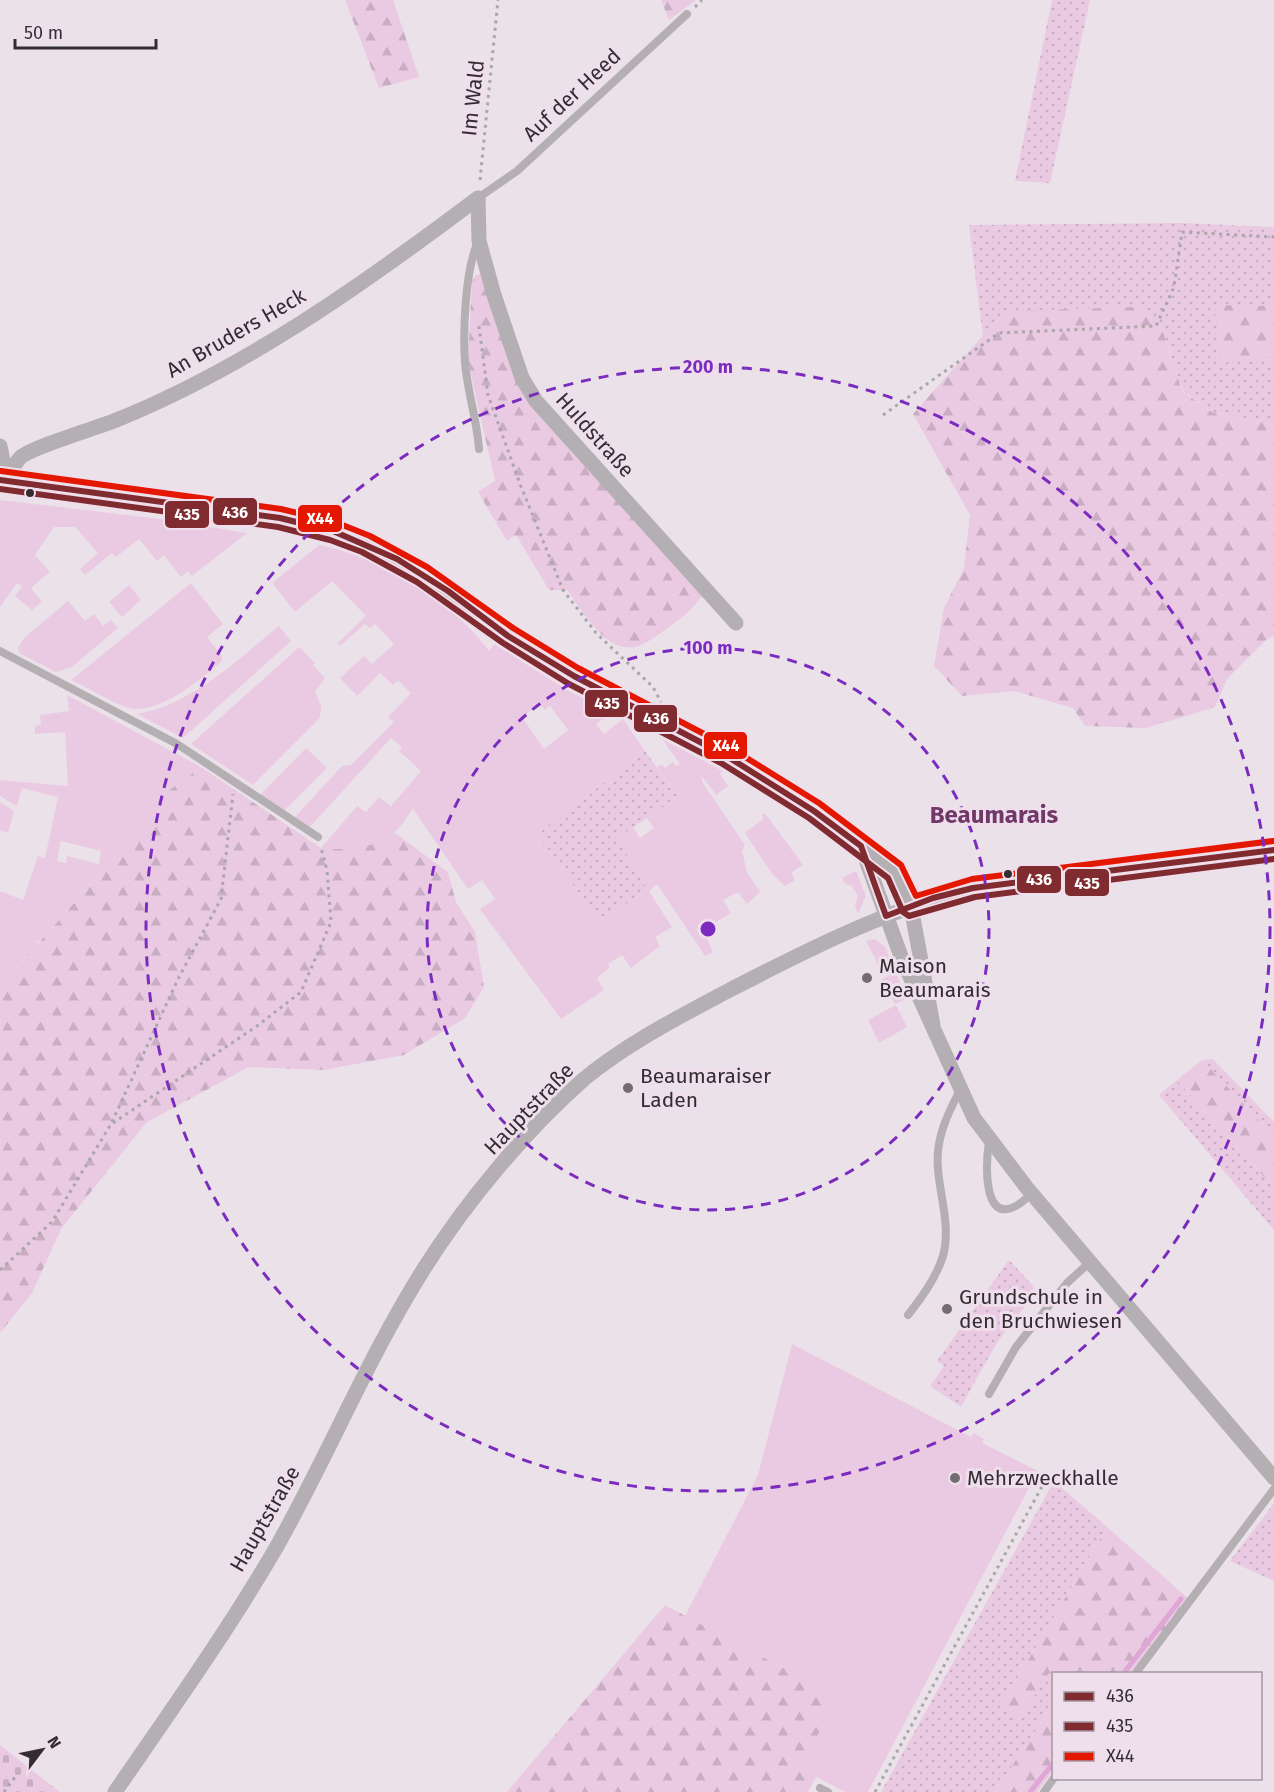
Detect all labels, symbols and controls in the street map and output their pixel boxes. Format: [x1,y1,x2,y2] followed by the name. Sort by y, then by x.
[15,12,156,50] scale bar
[24,22,63,44] text: 50 m
[518,43,626,147] street label: Auf der Heed
[456,59,490,137] street label: Im Wald
[162,282,311,383] street label: An Bruders Heck
[683,356,733,378] text: 200 m
[550,387,640,483] street label: Huldstraße
[24,487,36,499] unlabelled marker
[212,497,258,526] line badge: 436
[164,500,210,529] line badge: 435
[222,503,248,522] text: 436
[297,504,343,533] line badge: X44
[174,505,200,524] text: 435
[306,509,333,528] text: X44
[684,637,732,659] text: 100 m
[584,689,629,718] line badge: 435
[594,694,620,713] text: 435
[633,704,678,733] line badge: 436
[643,709,669,728] text: 436
[703,731,748,760] line badge: X44
[712,736,739,755] text: X44
[930,801,1059,829] district label: Beaumarais
[1016,865,1062,894] line badge: 436
[1002,868,1014,880] unlabelled marker
[1064,868,1110,897] line badge: 435
[1026,870,1052,889] text: 436
[1074,874,1100,893] text: 435
[698,919,718,939] centre of rings
[879,953,991,1003] place label: Maison Beaumarais
[860,971,874,985] marker: Maison Beaumarais
[479,1058,579,1160] street label: Hauptstraße
[640,1063,771,1113] place label: Beaumaraiser Laden
[621,1081,635,1095] marker: Beaumaraiser Laden
[959,1284,1122,1334] place label: Grundschule in den Bruchwiesen
[940,1302,954,1316] marker: Grundschule in den Bruchwiesen
[224,1461,306,1577] street label: Hauptstraße
[967,1465,1119,1491] place label: Mehrzweckhalle
[948,1471,962,1485] marker: Mehrzweckhalle
[1052,1672,1262,1780] legend
[1106,1685,1134,1707] text: 436
[1106,1715,1133,1737] text: 435
[12,1720,72,1780] north arrow
[43,1733,65,1752] text: N
[1106,1745,1135,1767] text: X44

